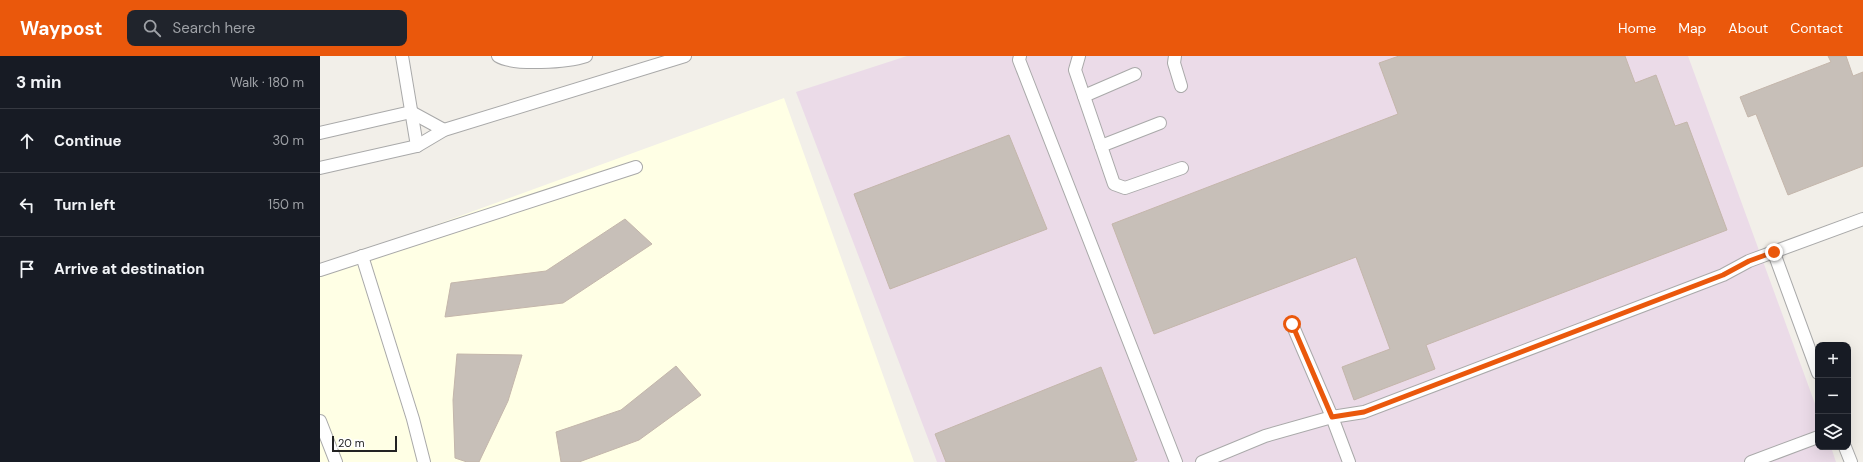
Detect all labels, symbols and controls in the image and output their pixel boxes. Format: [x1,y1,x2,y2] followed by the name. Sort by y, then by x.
[127,10,407,46] search box
[20,16,103,41] text: Waypost
[141,17,163,39] icon: search
[173,18,255,38] text: Search here
[1618,19,1656,37] text: Home
[1678,19,1706,37] text: Map
[1728,19,1768,37] text: About
[1790,19,1843,37] text: Contact
[16,71,61,93] text: 3 min
[230,74,304,91] text: Walk · 180 m
[16,130,38,152] icon: ahead
[54,131,122,151] text: Continue
[272,132,304,149] text: 30 m
[16,194,38,216] icon: left
[54,195,115,215] text: Turn left
[268,196,304,213] text: 150 m
[1765,243,1783,261] route end
[16,258,38,280] icon: arrive
[54,259,205,279] text: Arrive at destination
[1283,315,1301,333] route start
[1815,342,1851,450] map controls
[1815,342,1851,378] button: +
[1815,378,1851,414] button: −
[1815,414,1851,450] button: layers
[332,434,397,453] scale bar
[338,436,364,450] text: 20 m

